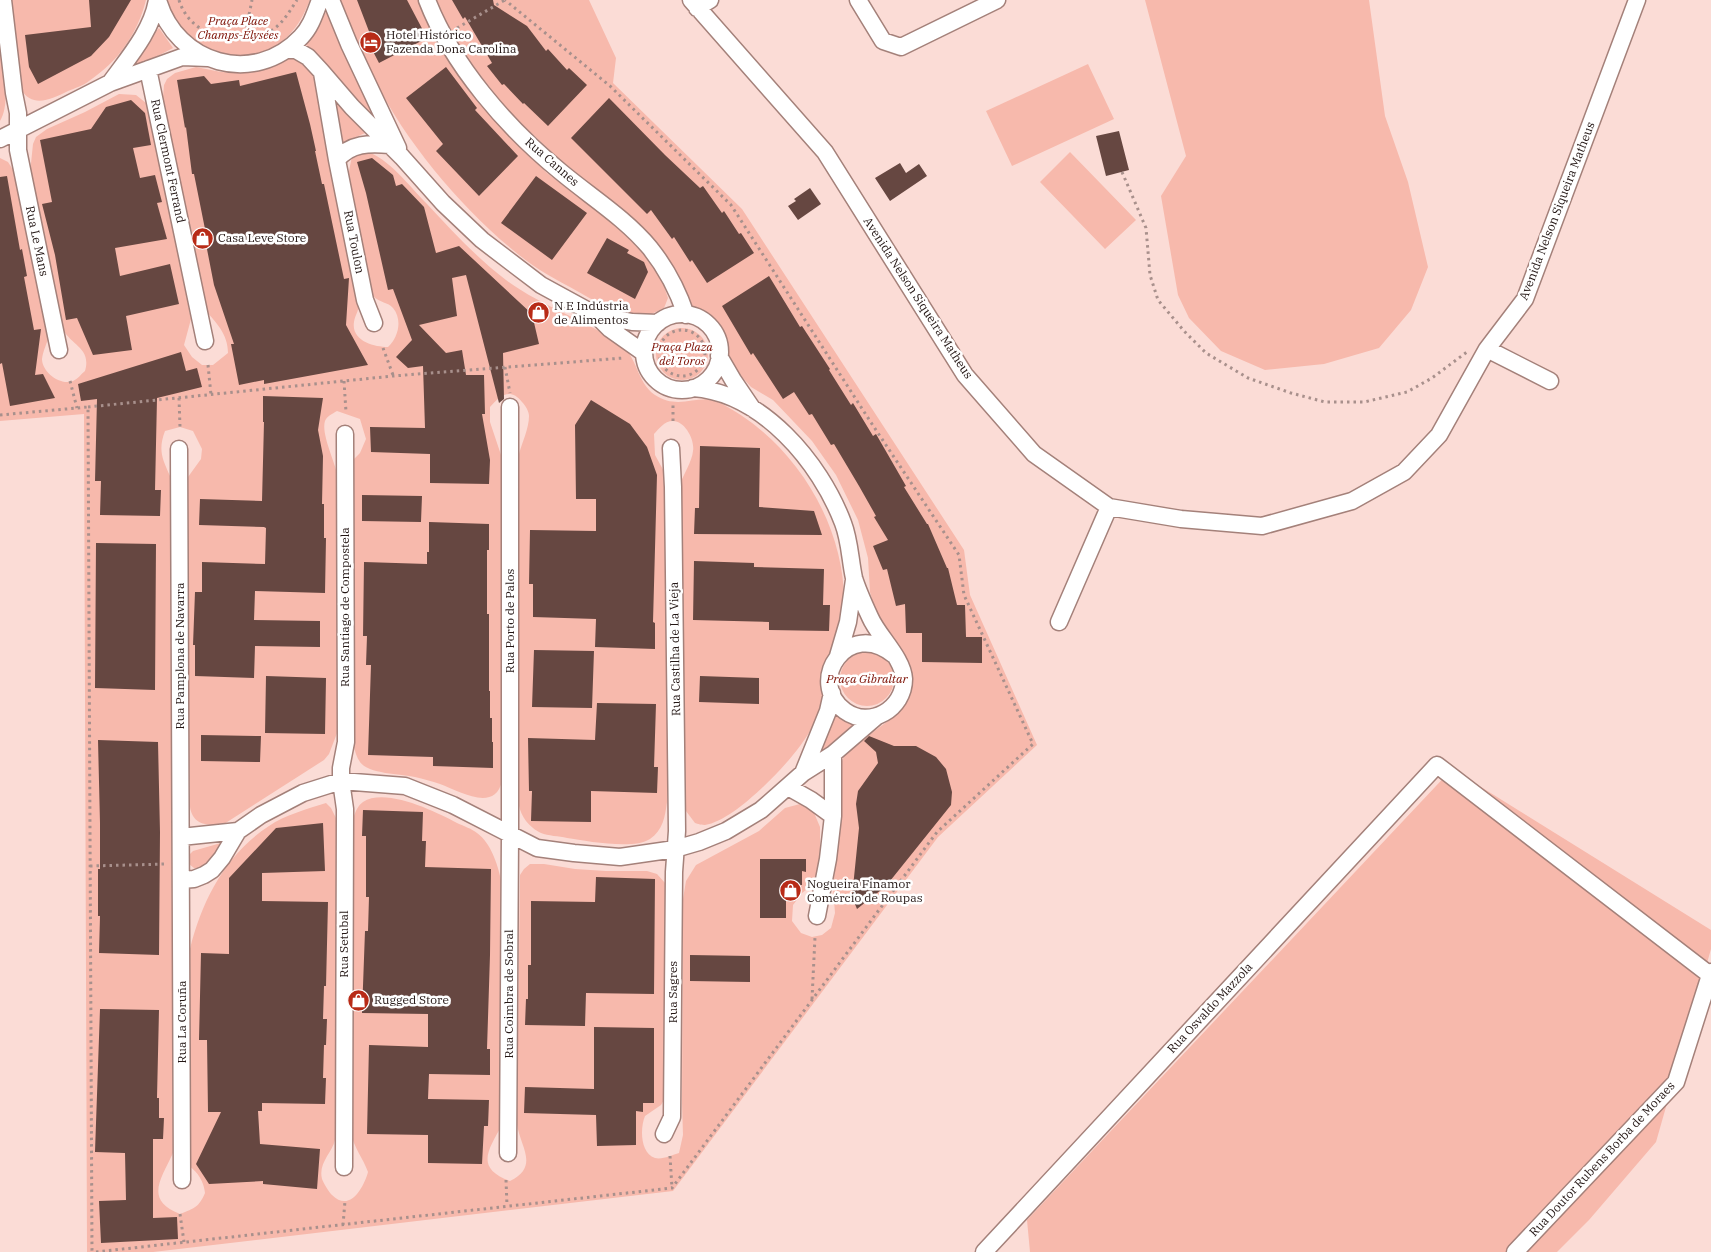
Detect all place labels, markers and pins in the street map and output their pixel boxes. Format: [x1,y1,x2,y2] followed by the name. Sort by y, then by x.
[386,27,517,56] place label: Hotel Histórico Fazenda Dona Carolina
[358,30,382,54] hotel icon: Hotel Histórico Fazenda Dona Carolina
[190,226,214,250] shop icon: Casa Leve Store
[218,230,306,245] place label: Casa Leve Store
[554,298,629,327] place label: N E Indústria de Alimentos
[526,301,550,325] shop icon: N E Indústria de Alimentos
[807,876,923,905] place label: Nogueira Finamor Comércio de Roupas
[779,879,803,903] shop icon: Nogueira Finamor Comércio de Roupas
[346,988,370,1012] shop icon: Rugged Store
[374,992,449,1007] place label: Rugged Store

